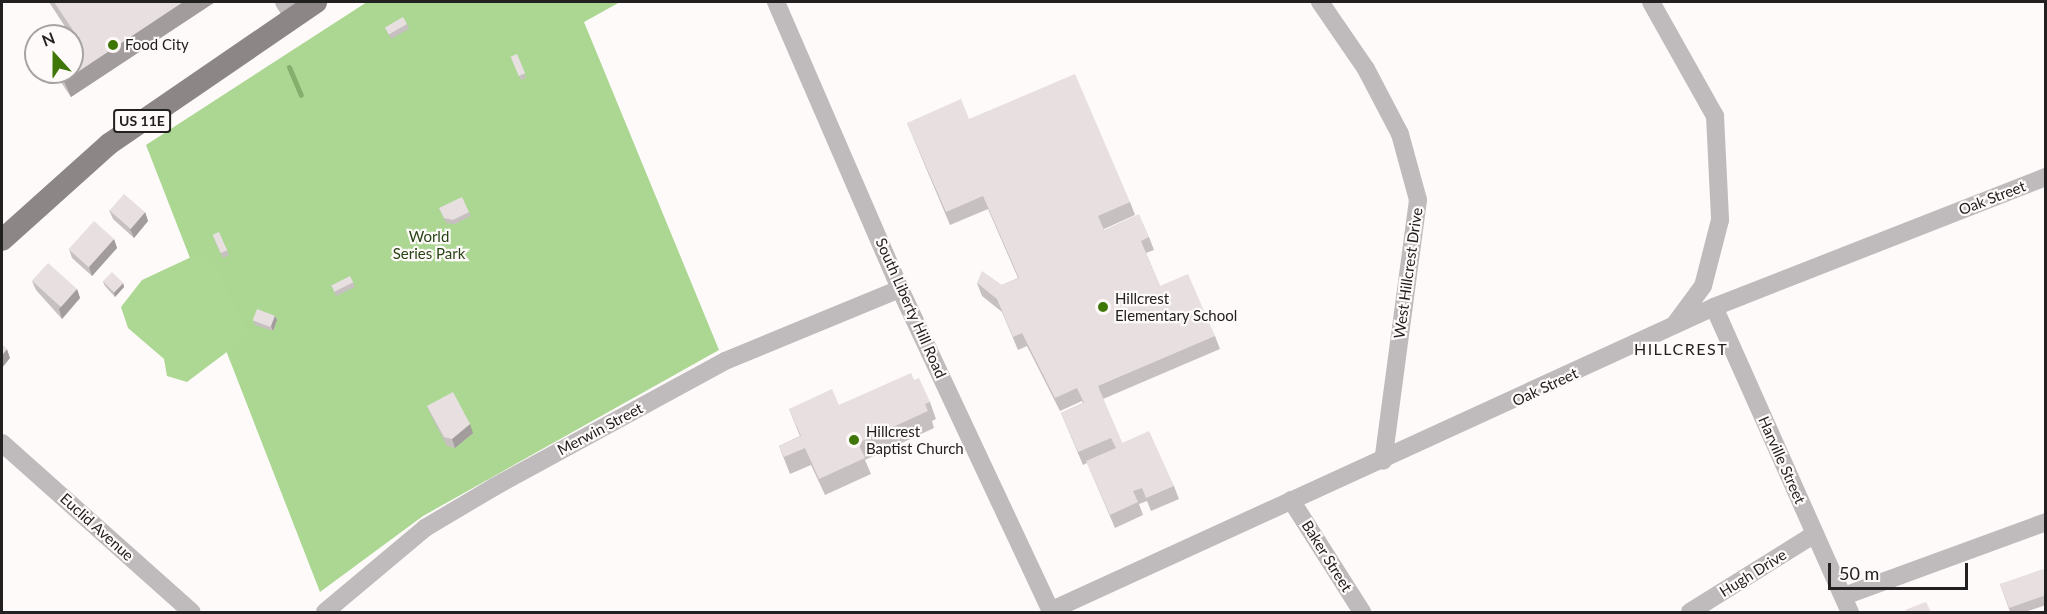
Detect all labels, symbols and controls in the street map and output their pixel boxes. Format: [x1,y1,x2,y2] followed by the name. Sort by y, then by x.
[24,24,84,84] north arrow
[39,28,57,50] text: N
[125,36,189,54] place label: Food City
[106,38,120,52] marker: Food City
[112,110,172,132] road number: US 11E
[1956,177,2028,219] street label: Oak Street
[1390,206,1426,340] street label: West Hillcrest Drive
[393,227,465,262] park label: World Series Park
[872,235,950,381] street label: South Liberty Hill Road
[1115,289,1238,324] place label: Hillcrest Elementary School
[1096,300,1110,314] marker: Hillcrest Elementary School
[1634,339,1728,359] district label: HILLCREST
[1509,364,1581,410] street label: Oak Street
[554,399,646,459] street label: Merwin Street
[1755,413,1809,507] street label: Harville Street
[866,422,964,457] place label: Hillcrest Baptist Church
[847,433,861,447] marker: Hillcrest Baptist Church
[56,489,138,565] street label: Euclid Avenue
[1298,517,1356,595] street label: Baker Street
[1716,545,1790,601] street label: Hugh Drive
[1831,551,1970,589] scale bar
[1839,562,1879,584] text: 50 m

